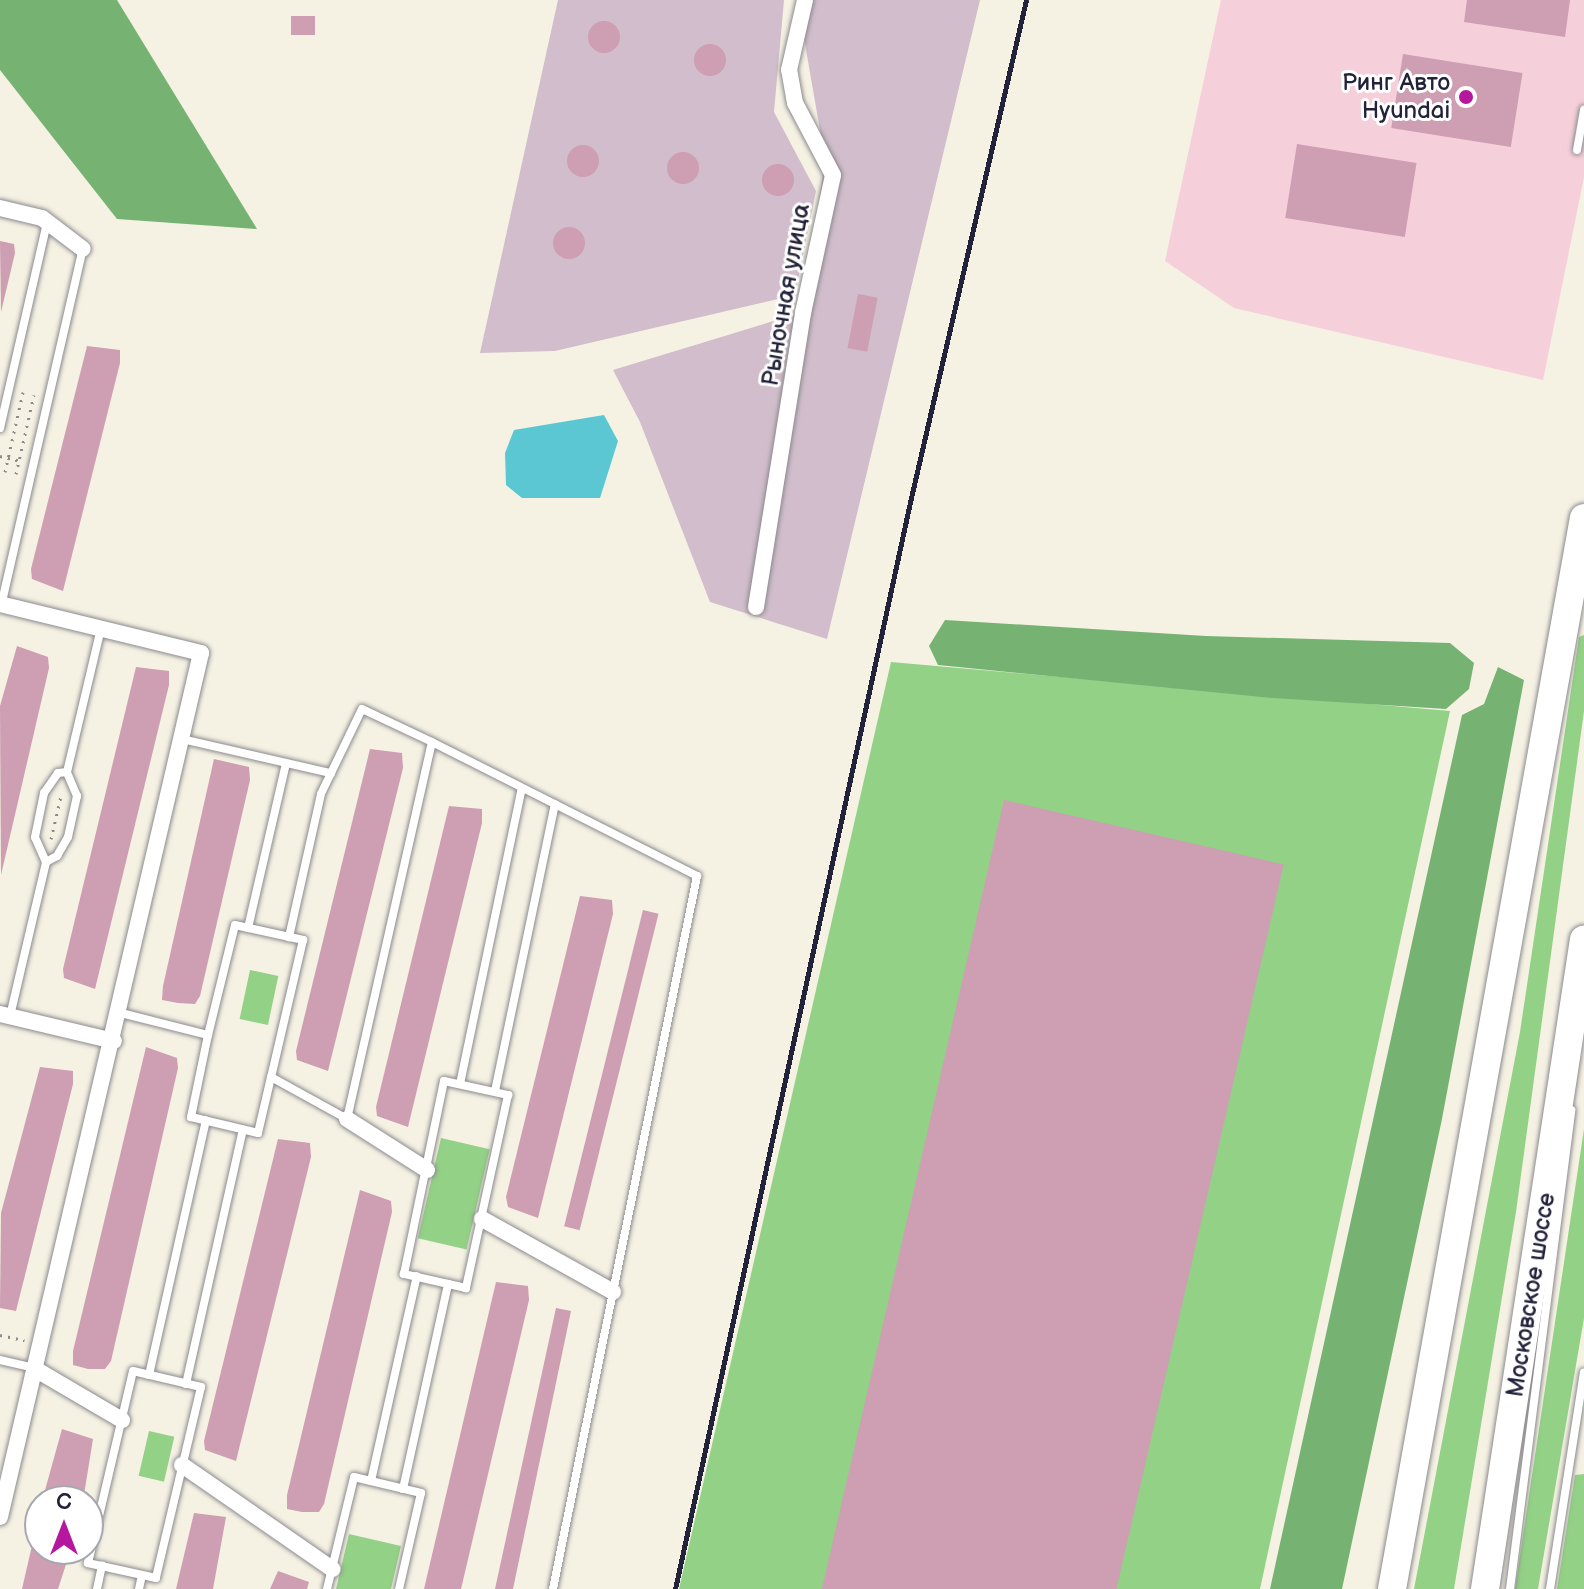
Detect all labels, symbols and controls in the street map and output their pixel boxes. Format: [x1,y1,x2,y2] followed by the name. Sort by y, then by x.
[1342,69,1450,125] place label: Ринг Авто Hyundai
[1457,88,1475,106] marker: Ринг Авто Hyundai
[756,201,816,389] street label: Рыночная улица
[1501,1191,1561,1399] street label: Московское шоссе
[24,1485,104,1565] north arrow
[56,1489,72,1516] text: С

